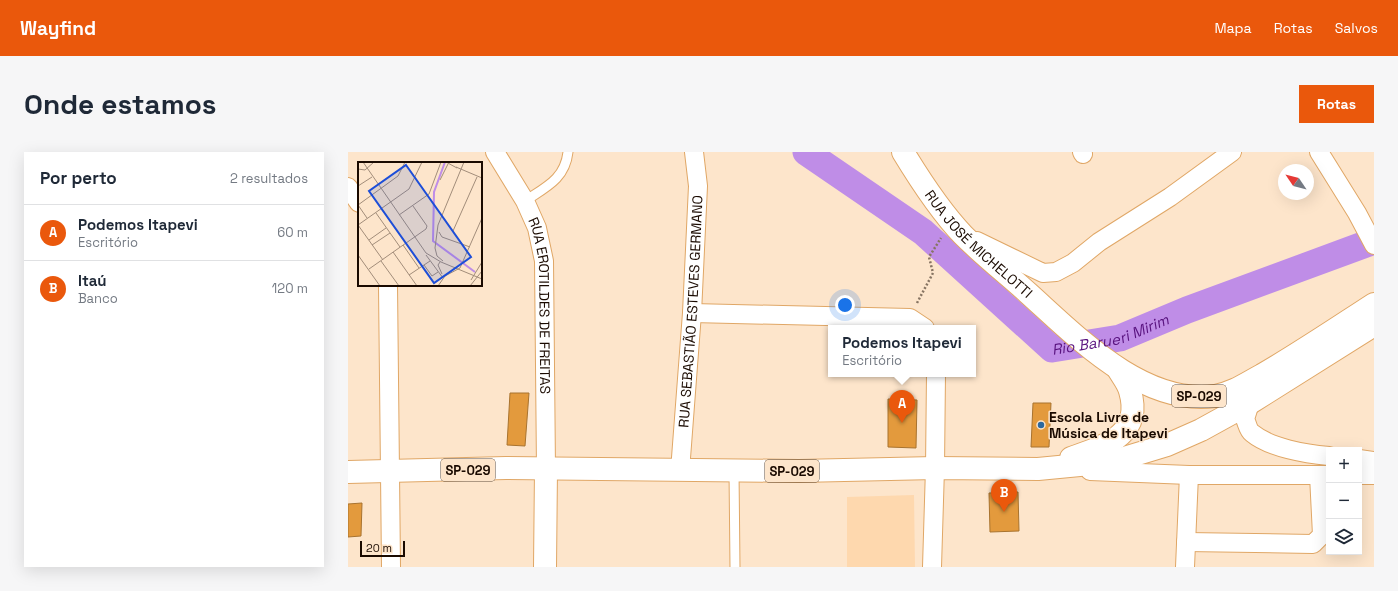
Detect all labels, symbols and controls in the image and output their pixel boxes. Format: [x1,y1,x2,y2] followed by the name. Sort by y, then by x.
[20,16,96,41] text: Wayfind
[1214,19,1252,37] text: Mapa
[1274,19,1313,37] text: Rotas
[1335,19,1378,37] text: Salvos
[1299,85,1374,123] button: Rotas
[24,86,217,122] text: Onde estamos
[358,162,482,286] inset map
[1278,164,1314,200] north arrow
[40,167,117,189] text: Por perto
[230,170,308,187] text: 2 resultados
[921,187,1036,302] street label: RUA JOSÉ MICHELOTTI
[674,195,707,428] street label: RUA SEBASTIÃO ESTEVES GERMANO
[524,214,554,394] street label: RUA EROTILDES DE FREITAS
[78,215,198,234] text: Podemos Itapevi
[49,224,57,241] text: A
[277,224,308,241] text: 60 m
[78,234,138,251] text: Escritório
[78,271,107,290] text: Itaú
[49,280,57,297] text: B
[272,280,308,297] text: 120 m
[78,290,118,307] text: Banco
[835,295,855,315] your location
[1050,309,1172,358] water label: Rio Barueri Mirim
[828,325,976,377] popup
[842,333,962,352] text: Podemos Itapevi
[842,352,902,369] text: Escritório
[1172,385,1226,407] road number: SP-029
[889,390,915,423] pin: A
[1049,408,1168,442] place label: Escola Livre de Música de Itapevi
[1036,420,1046,430] marker: Escola Livre de Música de Itapevi
[1326,447,1362,555] map controls
[1326,447,1362,483] button: +
[441,459,495,481] road number: SP-029
[765,460,819,482] road number: SP-029
[991,479,1017,512] pin: B
[1326,483,1362,519] button: −
[1326,519,1362,555] button: layers
[360,539,405,558] scale bar
[366,541,392,555] text: 20 m

